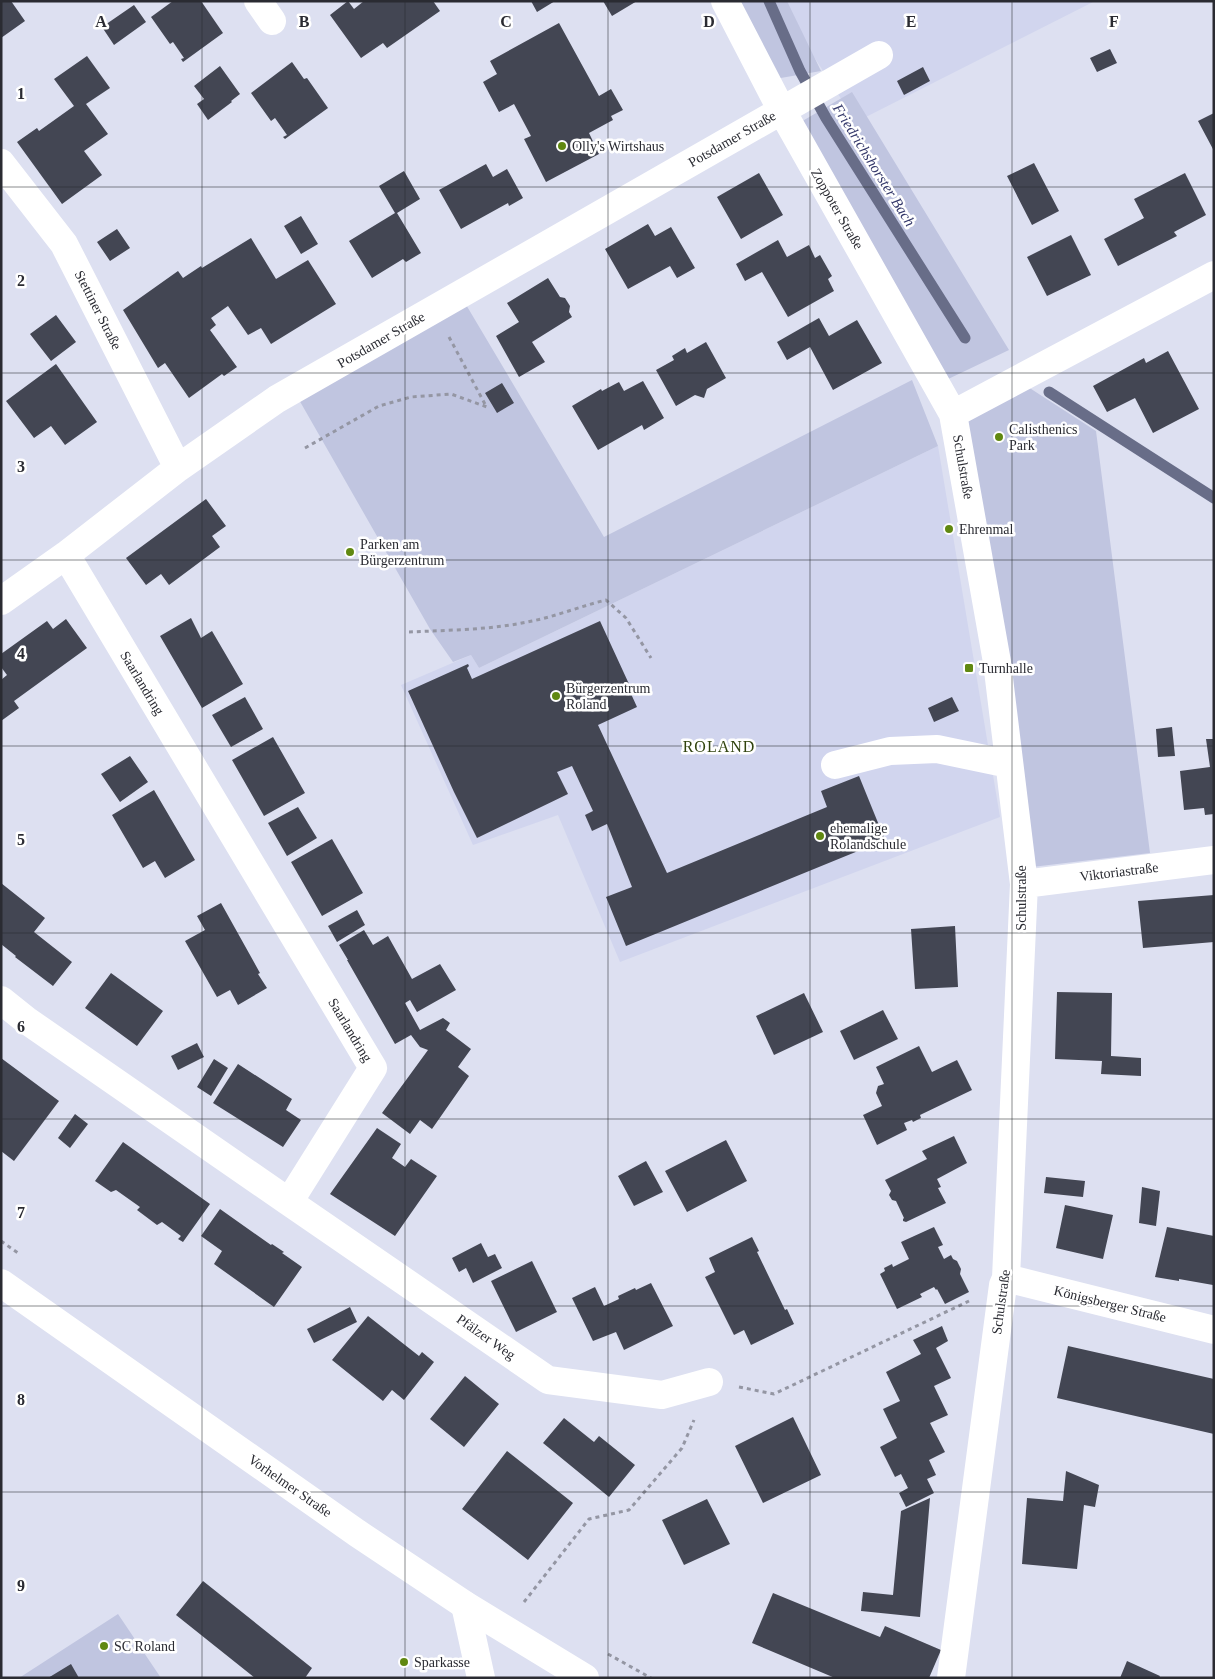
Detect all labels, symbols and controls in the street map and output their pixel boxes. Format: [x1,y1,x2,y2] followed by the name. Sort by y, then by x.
[95,13,107,30] text: A
[299,13,310,30] text: B
[500,13,512,30] text: C
[703,13,715,30] text: D
[906,13,916,30] text: E
[1109,13,1119,30] text: F
[17,85,25,102] text: 1
[829,100,918,229] water label: Friedrichshorster Bach
[686,108,778,170] street label: Potsdamer Straße
[572,139,664,154] place label: Olly's Wirtshaus
[556,140,568,152] marker: Olly's Wirtshaus
[808,166,866,252] street label: Zoppoter Straße
[72,268,124,352] street label: Stettiner Straße
[17,272,25,289] text: 2
[335,309,427,371] street label: Potsdamer Straße
[1009,422,1077,453] place label: Calisthenics Park
[993,431,1005,443] marker: Calisthenics Park
[950,434,976,500] street label: Schulstraße
[17,458,25,475] text: 3
[959,522,1014,537] place label: Ehrenmal
[943,523,955,535] marker: Ehrenmal
[360,537,445,568] place label: Parken am Bürgerzentrum
[344,546,356,558] marker: Parken am Bürgerzentrum
[17,645,25,662] text: 4
[117,648,167,718] street label: Saarlandring
[979,661,1033,676] place label: Turnhalle
[963,662,975,674] marker: Turnhalle
[566,681,651,712] place label: Bürgerzentrum Roland
[550,690,562,702] marker: Bürgerzentrum Roland
[683,738,755,755] district label: ROLAND
[830,821,906,852] place label: ehemalige Rolandschule
[814,830,826,842] marker: ehemalige Rolandschule
[17,831,25,848] text: 5
[1079,860,1159,884] street label: Viktoriastraße
[1014,865,1029,931] street label: Schulstraße
[325,995,375,1065] street label: Saarlandring
[17,1018,25,1035] text: 6
[17,1204,25,1221] text: 7
[989,1269,1013,1335] street label: Schulstraße
[1052,1283,1168,1325] street label: Königsberger Straße
[454,1311,518,1363] street label: Pfälzer Weg
[17,1391,25,1408] text: 8
[246,1452,334,1520] street label: Vorhelmer Straße
[17,1577,25,1594] text: 9
[114,1639,175,1654] place label: SC Roland
[98,1640,110,1652] marker: SC Roland
[414,1655,470,1670] place label: Sparkasse
[398,1656,410,1668] marker: Sparkasse

